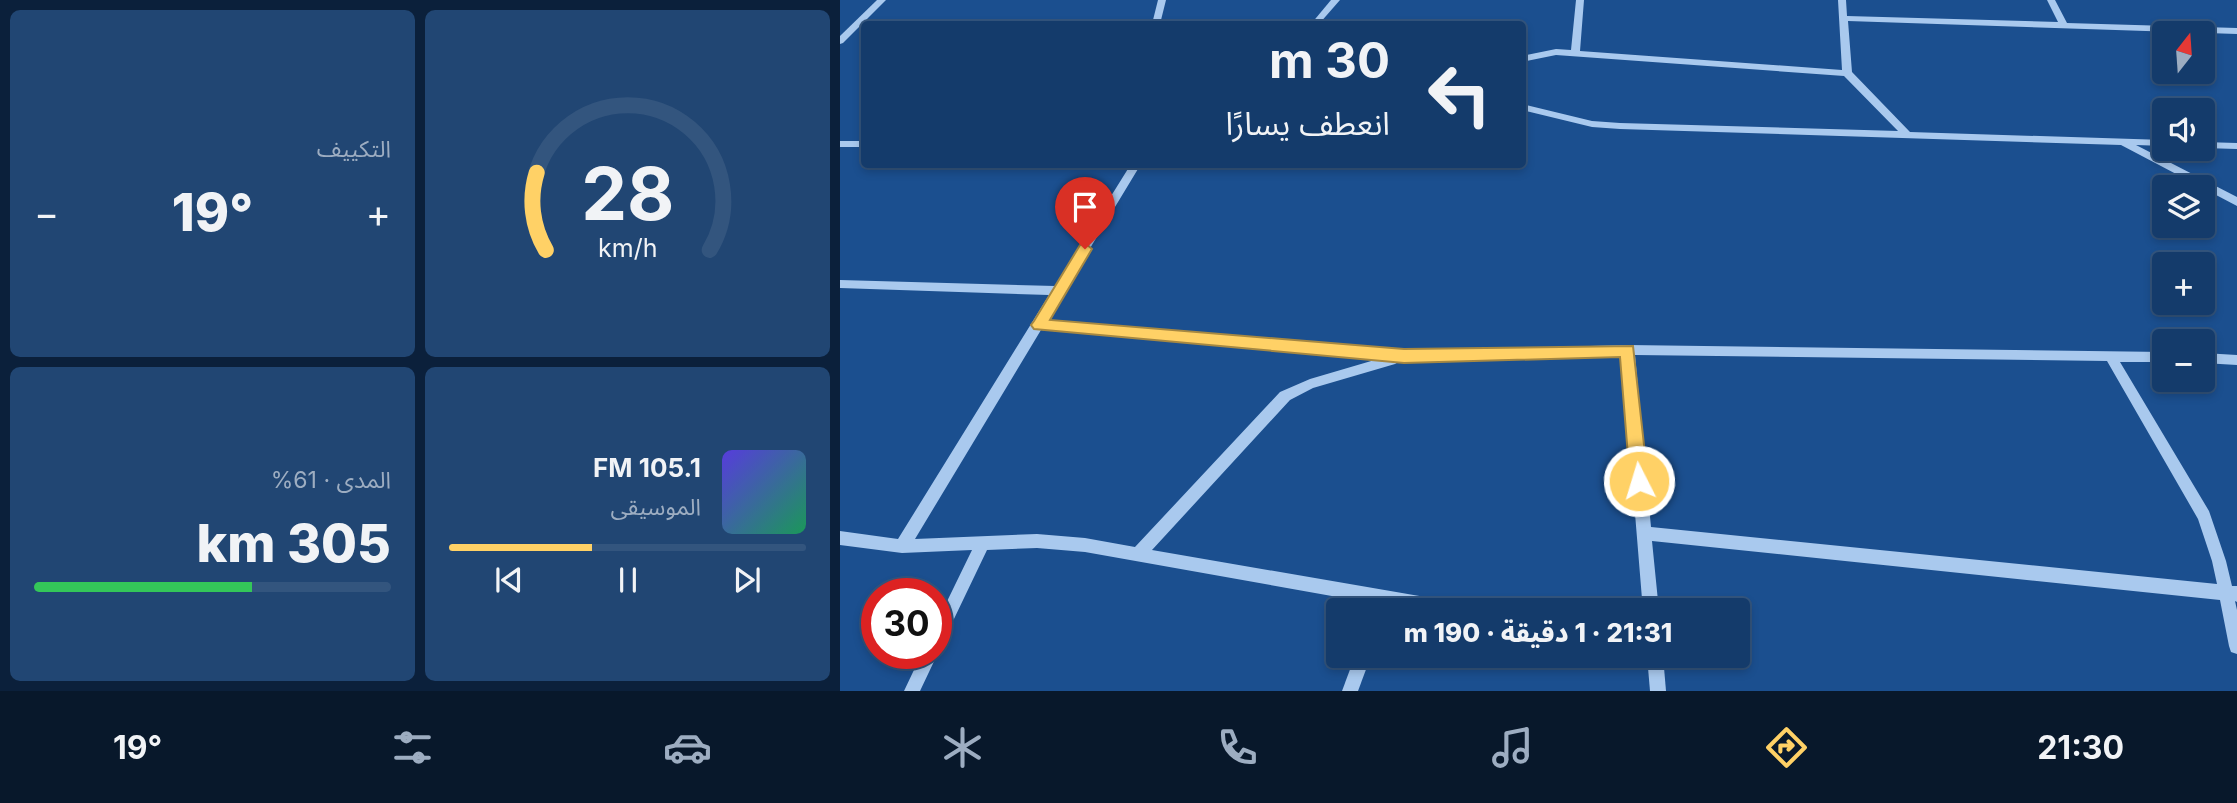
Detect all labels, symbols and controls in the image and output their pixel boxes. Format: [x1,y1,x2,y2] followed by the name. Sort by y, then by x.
[2152,21,2216,84] north arrow
[2152,21,2215,392] map controls
[1269,31,1390,90] text: 30 m
[1414,49,1505,140] icon: left
[2152,98,2215,161] button: sound
[1226,104,1390,143] text: انعطف يسارًا
[317,135,391,163] text: التكييف
[581,149,674,238] text: 28
[2152,175,2215,238] button: layers
[1055,177,1115,249] pin
[172,181,253,244] text: 19°
[1066,188,1104,226] icon: arrive
[34,190,59,236] text: −
[366,190,391,236] text: +
[598,232,657,262] text: km/h
[2152,252,2215,315] button: +
[2152,329,2215,392] button: −
[1602,444,1676,518] position arrow
[593,452,701,483] text: 105.1 FM
[271,466,391,494] text: المدى · 61%
[610,493,701,521] text: الموسيقى
[197,512,391,575] text: 305 km
[490,561,528,599] icon: previous
[609,561,647,599] icon: pause
[728,561,766,599] icon: next
[861,578,952,669] speed limit sign: 30
[1404,617,1672,648] text: 21:31 · 1 دقيقة · 190 m
[388,723,437,772] icon: filters
[663,723,712,772] icon: car
[938,723,987,772] icon: climate
[1213,723,1262,772] icon: phone
[1488,723,1537,772] icon: music
[1762,723,1811,772] icon: directions
[113,728,162,767] text: 19°
[2037,728,2124,767] text: 21:30

